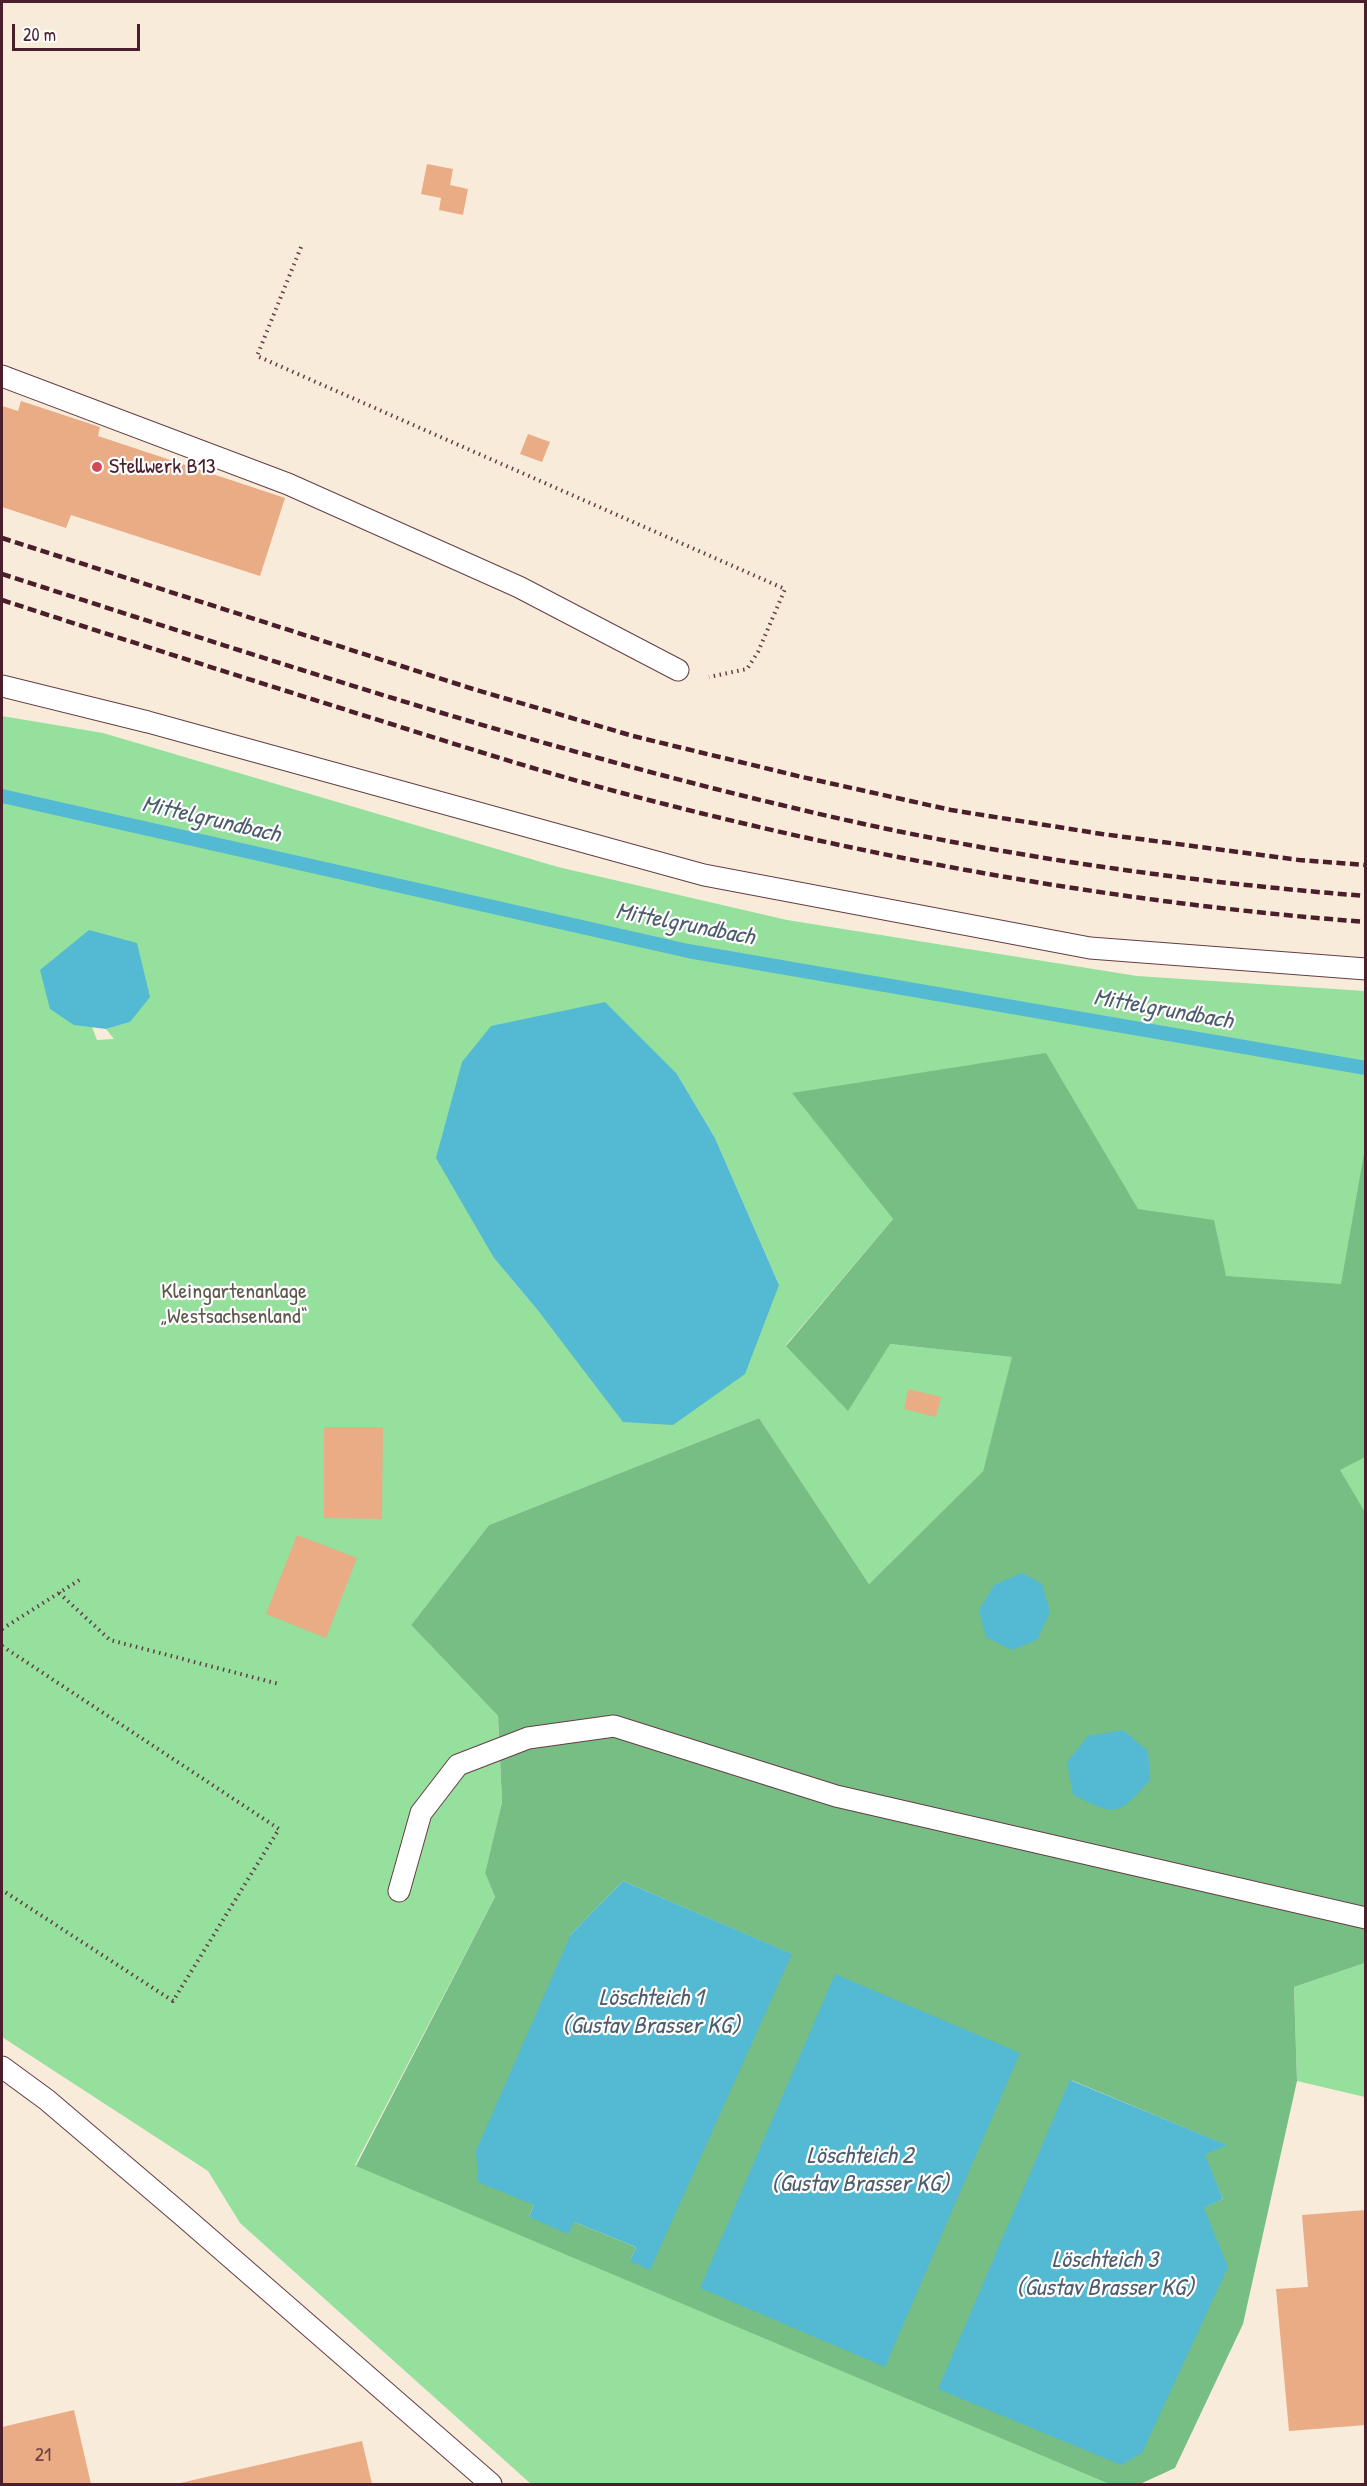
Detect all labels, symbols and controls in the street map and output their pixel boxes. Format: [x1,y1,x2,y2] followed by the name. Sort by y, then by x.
[15,12,142,50] scale bar
[23,22,56,47] text: 20 m
[109,454,216,480] place label: Stellwerk B13
[90,460,104,474] marker: Stellwerk B13
[139,790,283,850] water label: Mittelgrundbach
[613,897,757,953] water label: Mittelgrundbach
[1091,984,1235,1036] water label: Mittelgrundbach
[161,1279,307,1330] park label: Kleingartenanlage „Westsachsenland“
[562,1985,740,2041] water label: Löschteich 1 (Gustav Brasser KG)
[771,2143,949,2199] water label: Löschteich 2 (Gustav Brasser KG)
[1016,2247,1194,2303] water label: Löschteich 3 (Gustav Brasser KG)
[35,2444,51,2468] house number: 21

